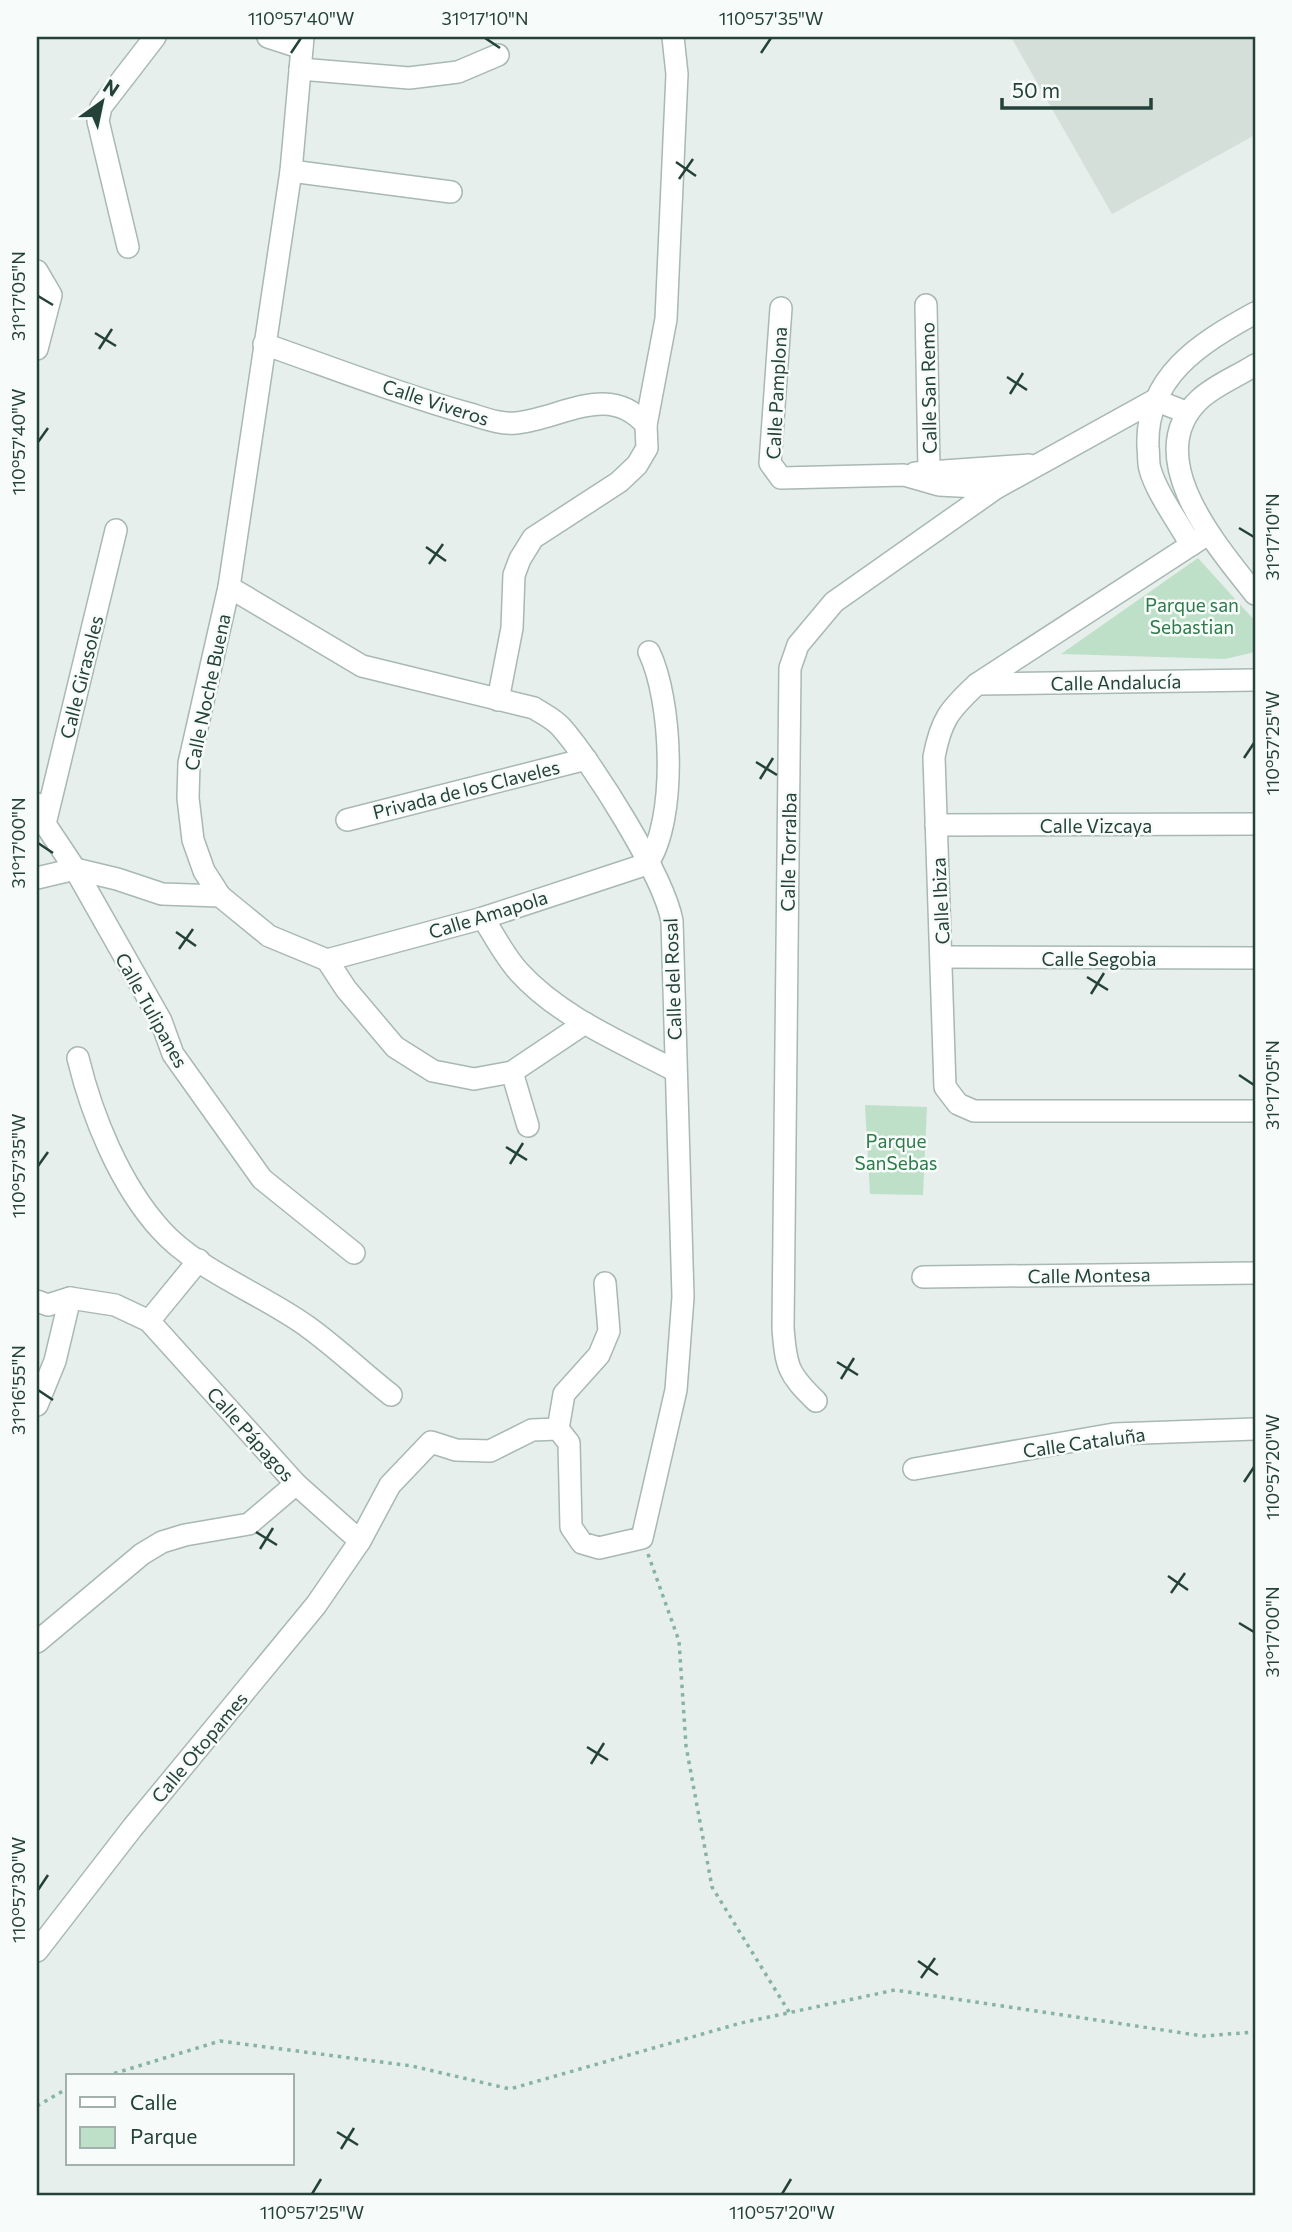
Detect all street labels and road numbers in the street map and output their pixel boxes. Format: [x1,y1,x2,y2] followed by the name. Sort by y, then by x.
[915,322,941,454] street label: Calle San Remo
[761,326,791,460] street label: Calle Pamplona
[380,374,492,430] street label: Calle Viveros
[179,612,235,772] street label: Calle Noche Buena
[55,613,107,741] street label: Calle Girasoles
[1050,669,1182,695] street label: Calle Andalucía
[370,755,562,823] street label: Privada de los Claveles
[775,792,801,912] street label: Calle Torralba
[1040,814,1152,837] street label: Calle Vizcaya
[926,857,954,945] street label: Calle Ibiza
[426,885,550,943] street label: Calle Amapola
[658,917,686,1041] street label: Calle del Rosal
[1042,947,1156,970] street label: Calle Segobia
[111,948,193,1072] street label: Calle Tulipanes
[1027,1262,1151,1288] street label: Calle Montesa
[203,1382,299,1486] street label: Calle Pápagos
[1021,1422,1147,1462] street label: Calle Cataluña
[146,1687,252,1807] street label: Calle Otopames

